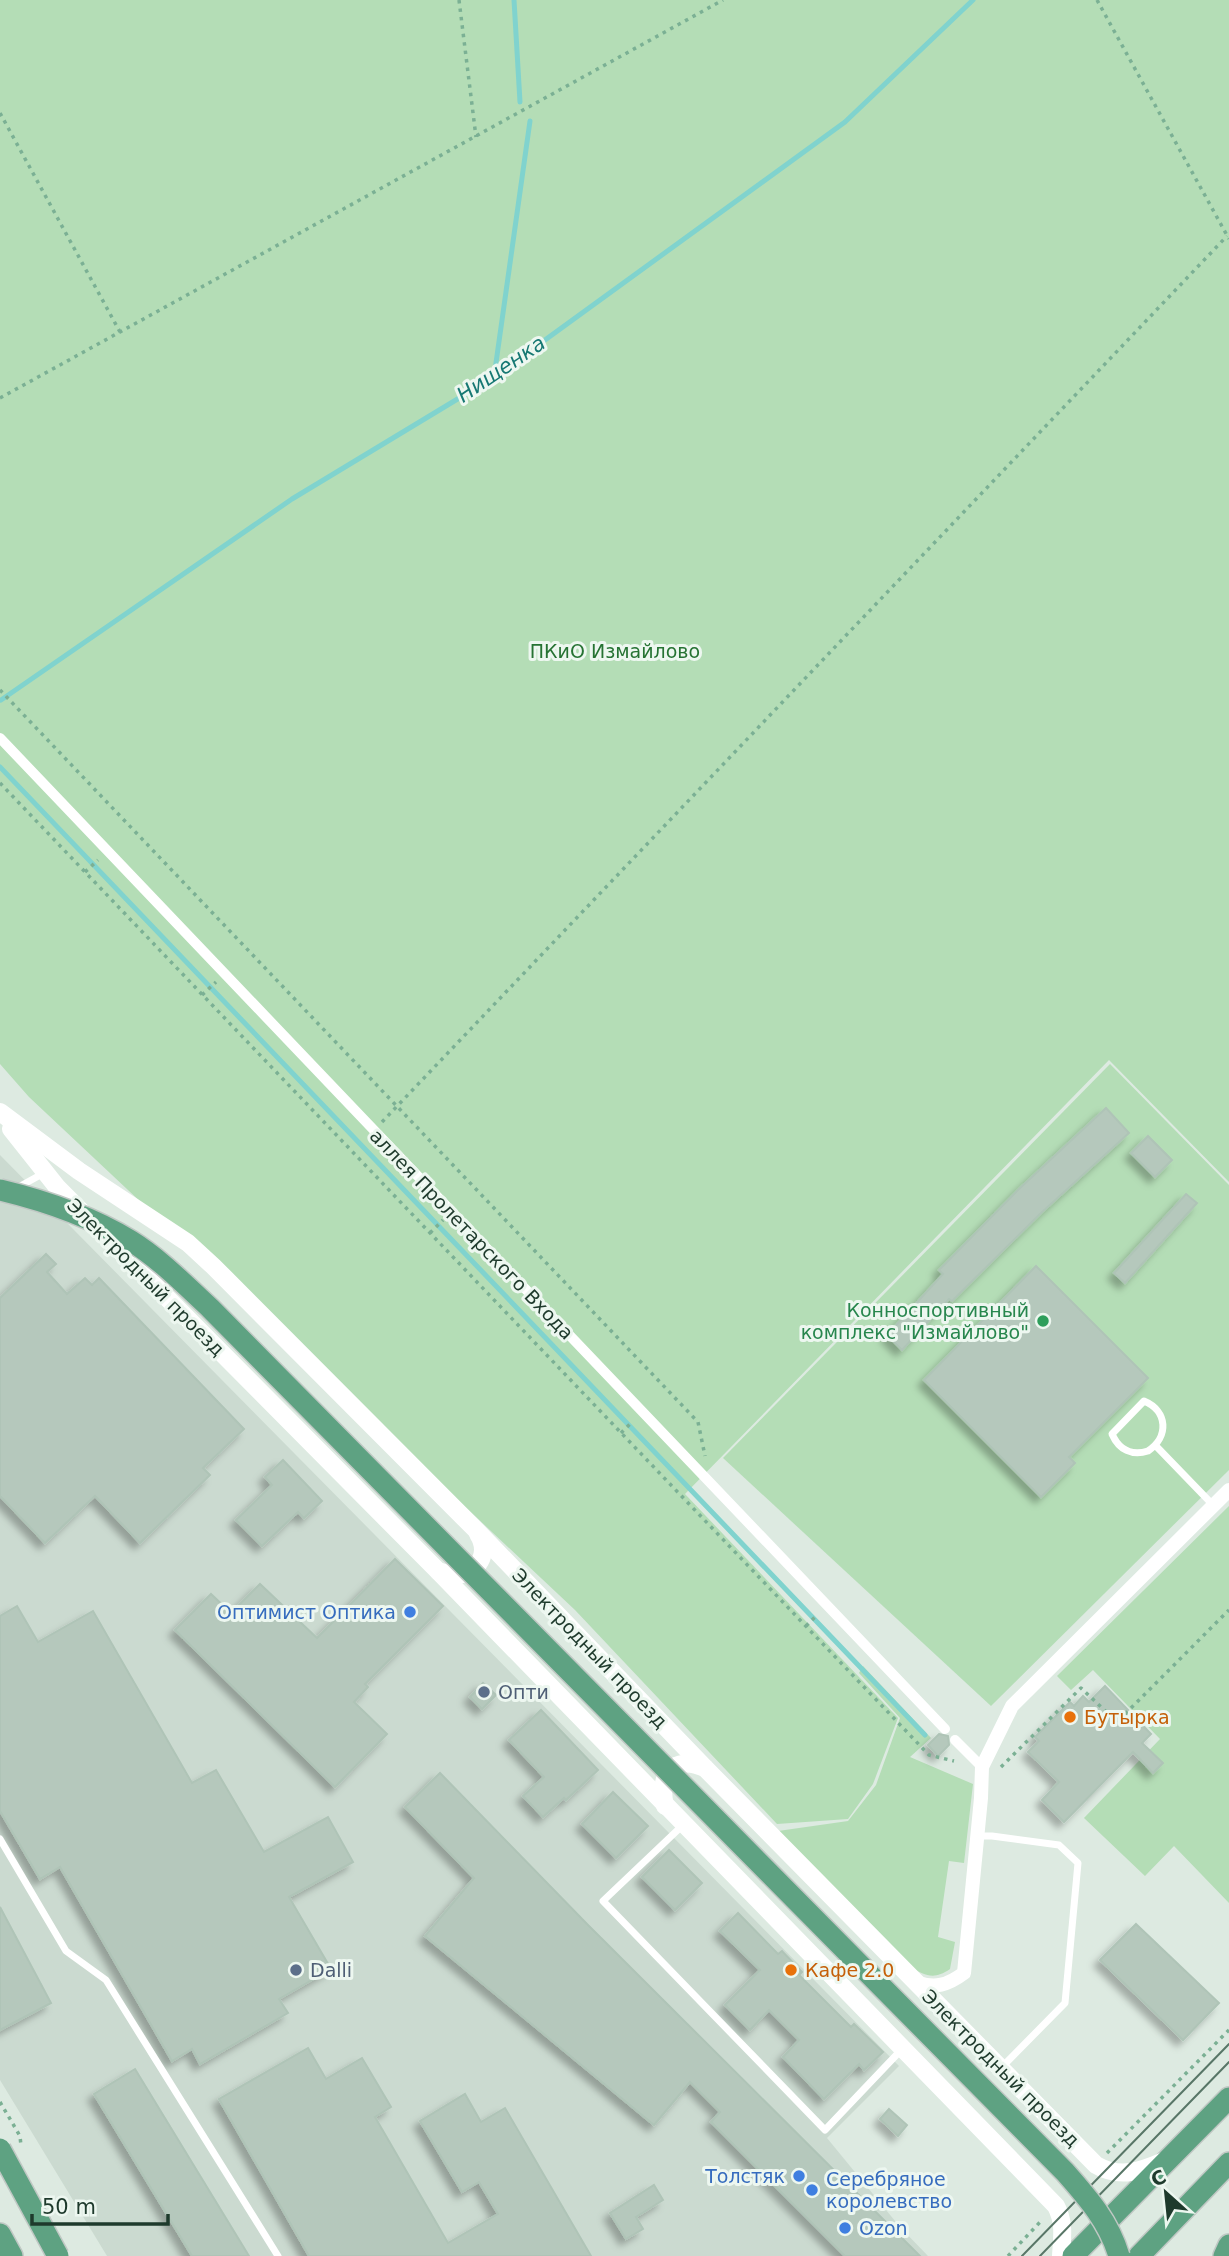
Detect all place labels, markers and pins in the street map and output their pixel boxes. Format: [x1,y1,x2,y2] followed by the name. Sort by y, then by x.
[801,1299,1029,1343] place label: Конноспортивный комплекс "Измайлово"
[1035,1313,1051,1329] marker: Конноспортивный комплекс "Измайлово"
[217,1601,396,1623] place label: Оптимист Оптика
[402,1604,418,1620] marker: Оптимист Оптика
[498,1681,549,1703] place label: Опти
[476,1684,492,1700] marker: Опти
[1084,1706,1170,1728] place label: Бутырка
[1062,1709,1078,1725] marker: Бутырка
[310,1959,352,1981] place label: Dalli
[805,1959,894,1981] place label: Кафе 2.0
[288,1962,304,1978] marker: Dalli
[783,1962,799,1978] marker: Кафе 2.0
[704,2165,785,2187] place label: Толстяк
[791,2168,807,2184] marker: Толстяк
[826,2168,952,2212] place label: Серебряное королевство
[804,2182,820,2198] marker: Серебряное королевство
[859,2217,908,2239] place label: Ozon
[837,2220,853,2236] marker: Ozon

